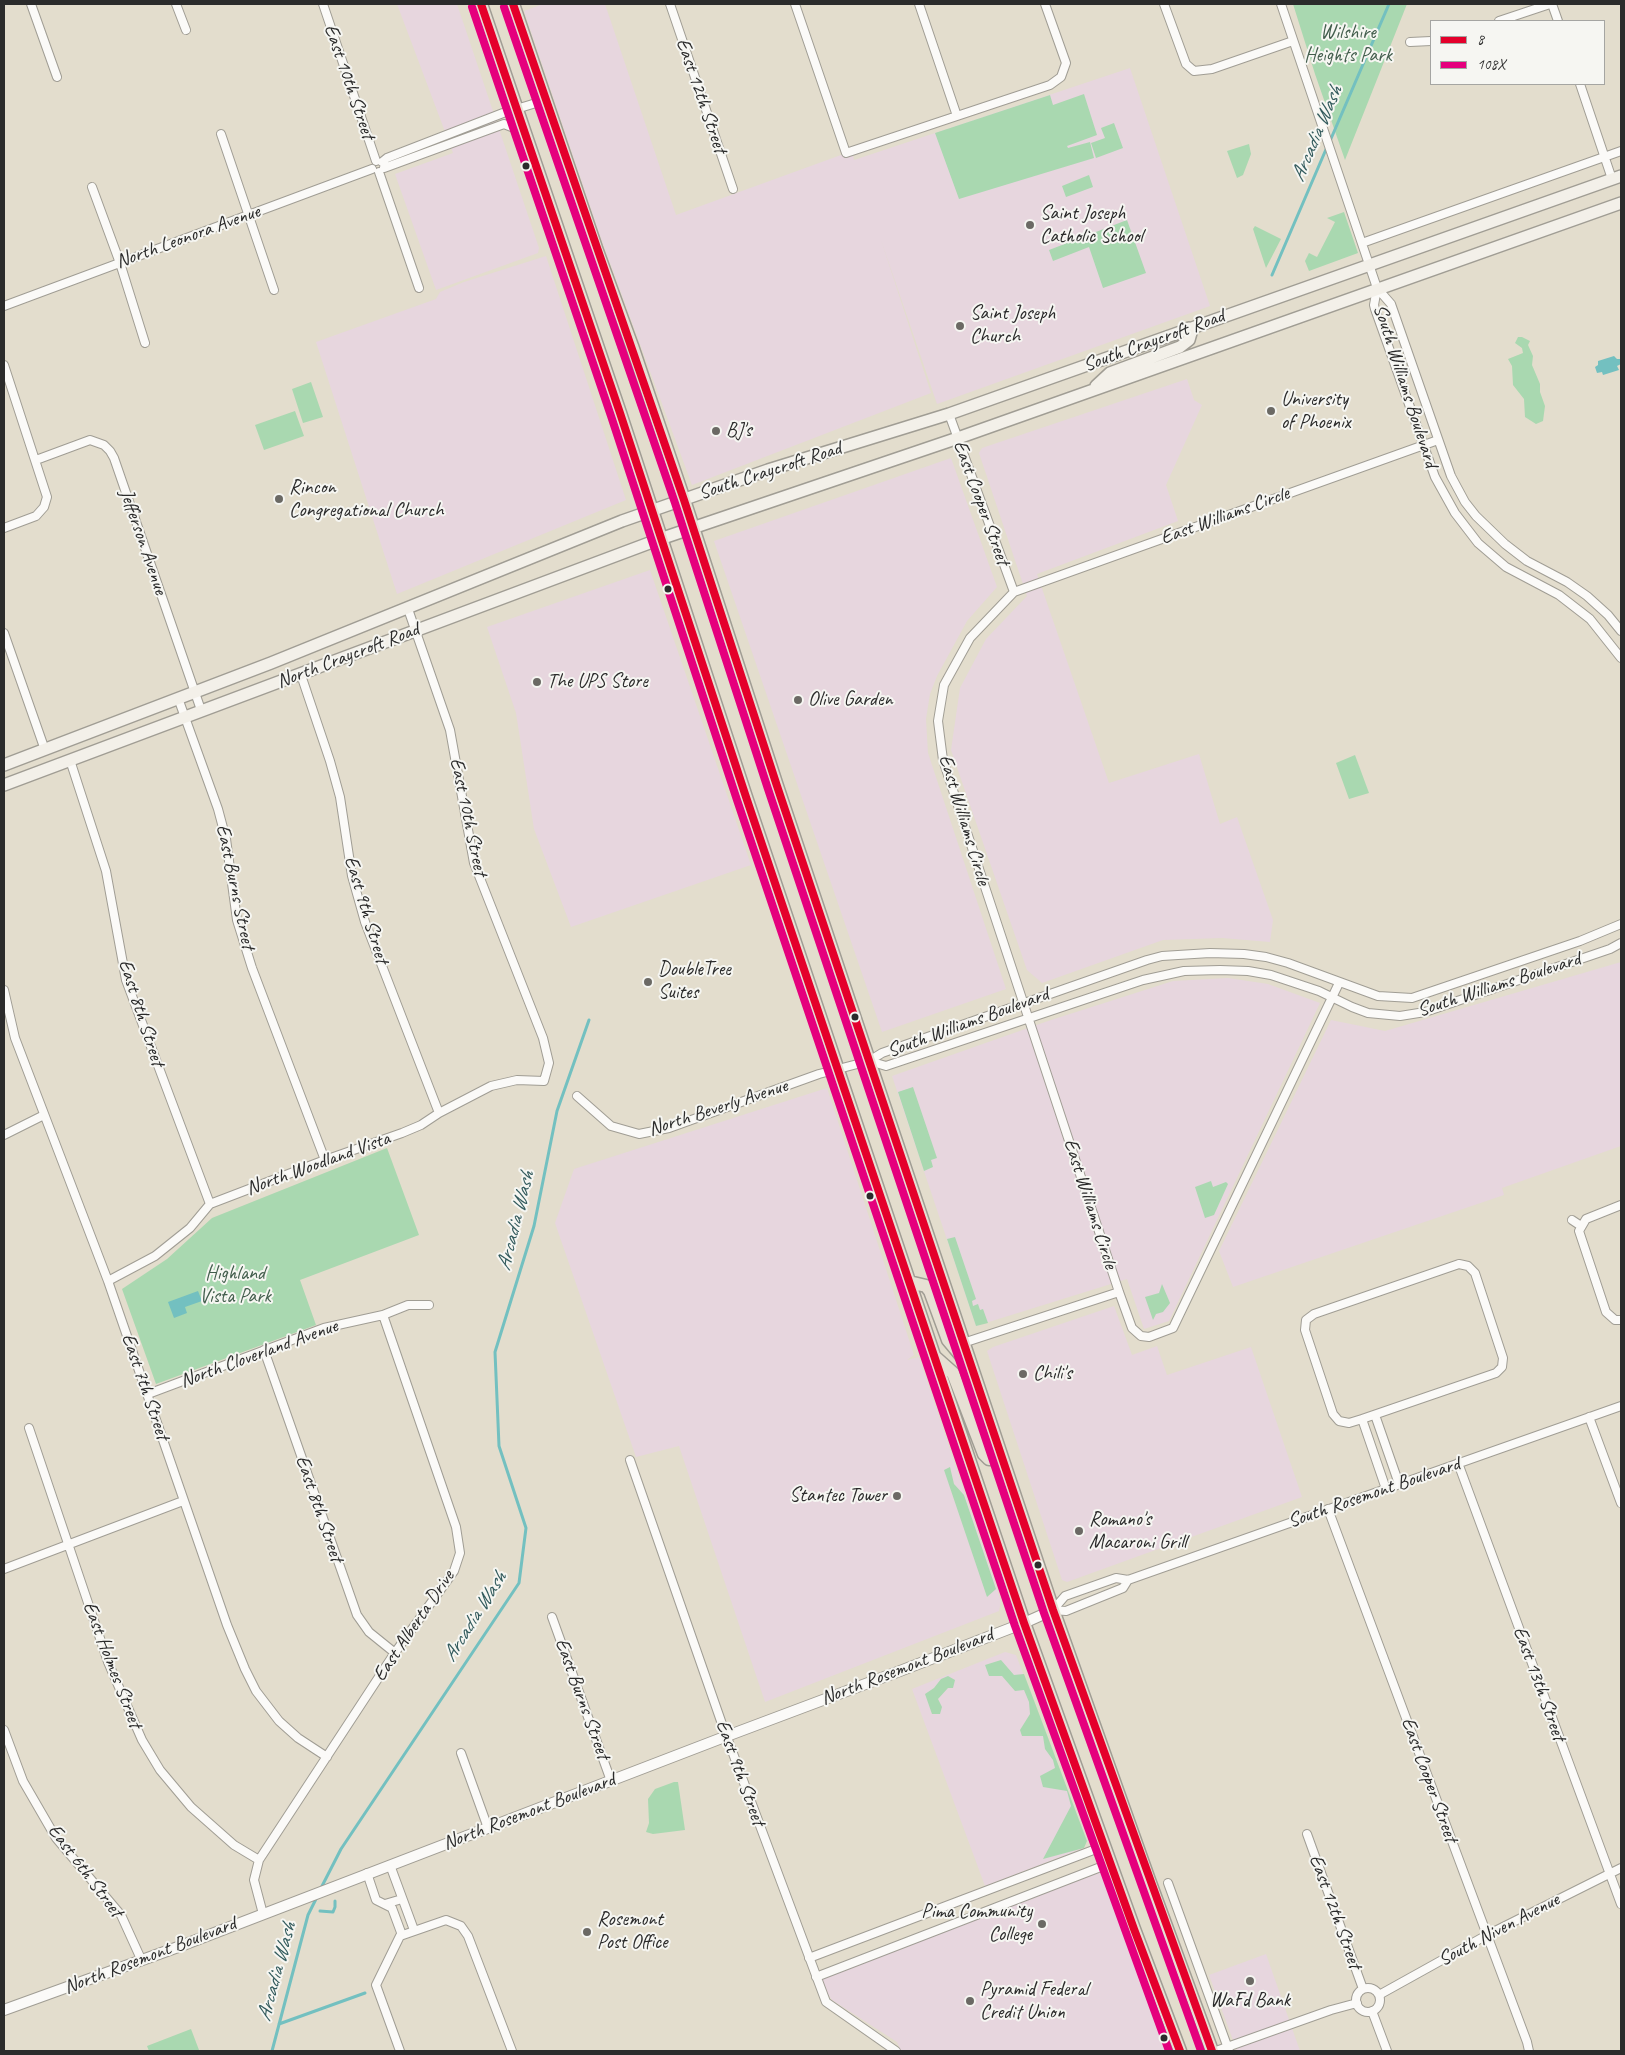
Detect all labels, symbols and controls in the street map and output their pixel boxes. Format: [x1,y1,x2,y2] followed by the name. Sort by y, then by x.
[1430,20,1605,85] legend
[1304,21,1392,68] park label: Wilshire Heights Park
[318,22,380,142] street label: East 10th Street
[1477,30,1484,49] text: 8
[670,36,732,156] street label: East 12th Street
[1477,55,1505,74] text: 108X
[1286,82,1348,186] water label: Arcadia Wash
[521,161,531,171] unlabelled marker
[113,200,263,274] street label: North Leonora Avenue
[1040,202,1143,249] place label: Saint Joseph Catholic School
[1024,219,1036,231] marker: Saint Joseph Catholic School
[1367,301,1443,471] street label: South Williams Boulevard
[970,302,1055,349] place label: Saint Joseph Church
[1080,304,1228,378] street label: South Craycroft Road
[954,320,966,332] marker: Saint Joseph Church
[1281,388,1351,435] place label: University of Phoenix
[1265,405,1277,417] marker: University of Phoenix
[726,419,752,443] place label: BJ's
[710,425,722,437] marker: BJ's
[696,437,844,505] street label: South Craycroft Road
[947,437,1015,569] street label: East Cooper Street
[289,476,443,523] place label: Rincon Congregational Church
[1157,482,1293,550] street label: East Williams Circle
[114,486,172,598] street label: Jefferson Avenue
[273,493,285,505] marker: Rincon Congregational Church
[663,584,673,594] unlabelled marker
[273,618,423,694] street label: North Craycroft Road
[547,670,648,694] place label: The UPS Store
[531,676,543,688] marker: The UPS Store
[808,688,892,712] place label: Olive Garden
[792,694,804,706] marker: Olive Garden
[933,752,995,888] street label: East Williams Circle
[444,756,492,878] street label: East 10th Street
[210,822,260,952] street label: East Burns Street
[338,854,394,966] street label: East 9th Street
[1414,947,1584,1023] street label: South Williams Boulevard
[112,957,170,1069] street label: East 8th Street
[658,958,731,1005] place label: DoubleTree Suites
[642,976,654,988] marker: DoubleTree Suites
[884,983,1052,1063] street label: South Williams Boulevard
[850,1012,860,1022] unlabelled marker
[645,1074,791,1142] street label: North Beverly Avenue
[243,1127,393,1201] street label: North Woodland Vista
[1058,1136,1122,1272] street label: East Williams Circle
[492,1169,540,1273] water label: Arcadia Wash
[865,1191,875,1201] unlabelled marker
[199,1262,271,1309] park label: Highland Vista Park
[177,1314,341,1394] street label: North Cloverland Avenue
[116,1331,174,1443] street label: East 7th Street
[1033,1362,1072,1386] place label: Chili's
[1017,1368,1029,1380] marker: Chili's
[1285,1452,1463,1534] street label: South Rosemont Boulevard
[290,1453,348,1565] street label: East 8th Street
[789,1484,887,1508] place label: Stantec Tower
[891,1490,903,1502] marker: Stantec Tower
[1089,1508,1187,1555] place label: Romano's Macaroni Grill
[1073,1525,1085,1537] marker: Romano's Macaroni Grill
[1033,1560,1043,1570] unlabelled marker
[368,1566,460,1686] street label: East Alberta Drive
[437,1567,513,1667] water label: Arcadia Wash
[77,1598,147,1732] street label: East Holmes Street
[817,1623,997,1711] street label: North Rosemont Boulevard
[1507,1624,1571,1744] street label: East 13th Street
[549,1635,615,1763] street label: East Burns Street
[1395,1714,1463,1846] street label: East Cooper Street
[710,1717,770,1829] street label: East 9th Street
[439,1768,619,1856] street label: North Rosemont Boulevard
[42,1820,128,1922] street label: East 6th Street
[1303,1852,1367,1972] street label: East 12th Street
[1434,1888,1564,1972] street label: South Niven Avenue
[921,1900,1032,1947] place label: Pima Community College
[597,1908,668,1955] place label: Rosemont Post Office
[60,1912,240,2000] street label: North Rosemont Boulevard
[1036,1918,1048,1930] marker: Pima Community College
[252,1920,302,2024] water label: Arcadia Wash
[581,1926,593,1938] marker: Rosemont Post Office
[1244,1975,1256,1987] marker: WaFd Bank
[980,1978,1088,2025] place label: Pyramid Federal Credit Union
[1210,1989,1290,2013] place label: WaFd Bank
[964,1995,976,2007] marker: Pyramid Federal Credit Union
[1159,2033,1169,2043] unlabelled marker

